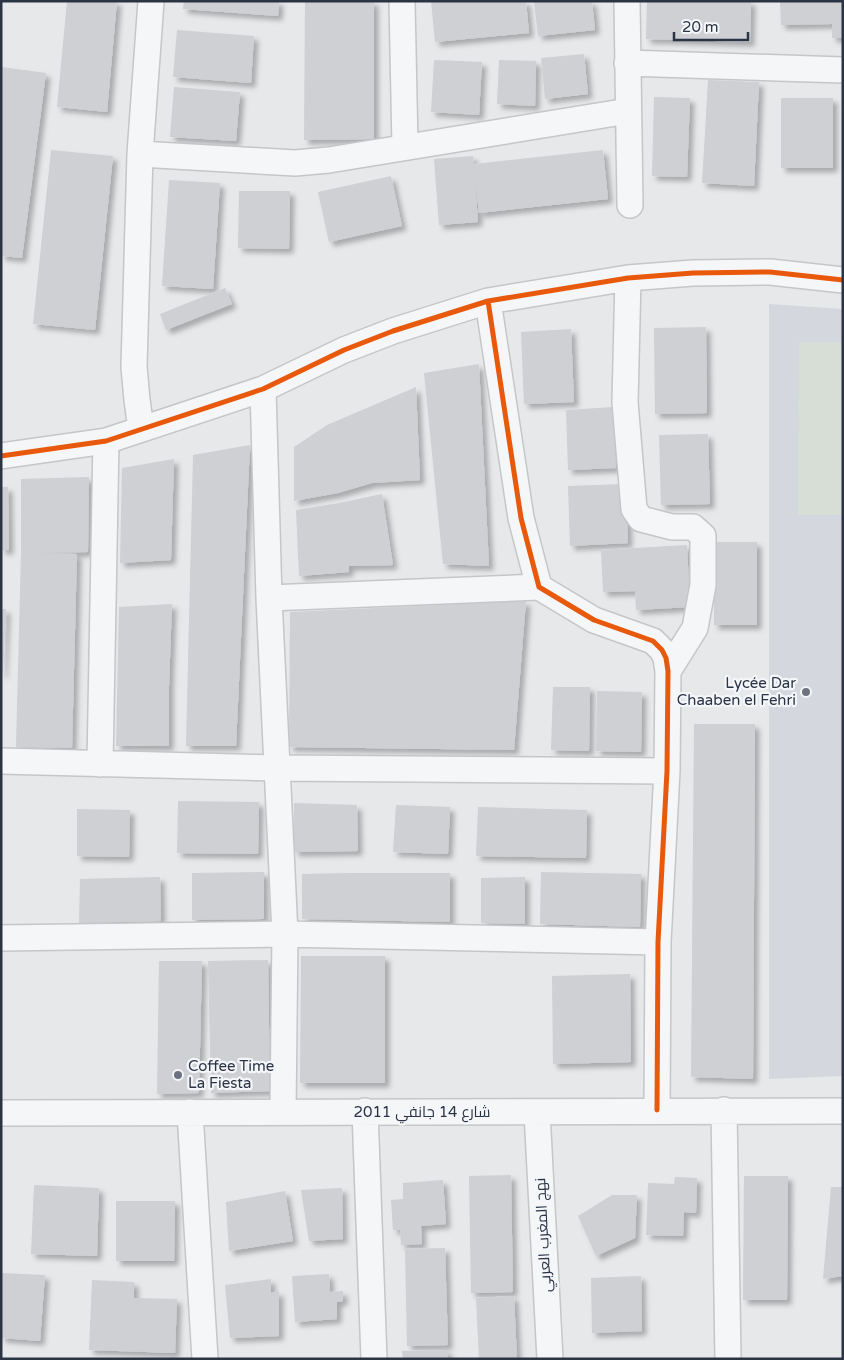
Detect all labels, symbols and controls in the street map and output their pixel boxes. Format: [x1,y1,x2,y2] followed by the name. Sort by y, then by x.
[674,10,748,42] scale bar
[682,18,719,36] text: 20 m
[677,674,796,709] place label: Lycée Dar Chaaben el Fehri
[800,686,812,698] marker: Lycée Dar Chaaben el Fehri
[188,1057,274,1092] place label: Coffee Time La Fiesta
[172,1069,184,1081] marker: Coffee Time La Fiesta
[354,1103,490,1124] street label: شارع 14 جانفي 2011
[531,1177,558,1293] street label: نهج المغرب العربي

